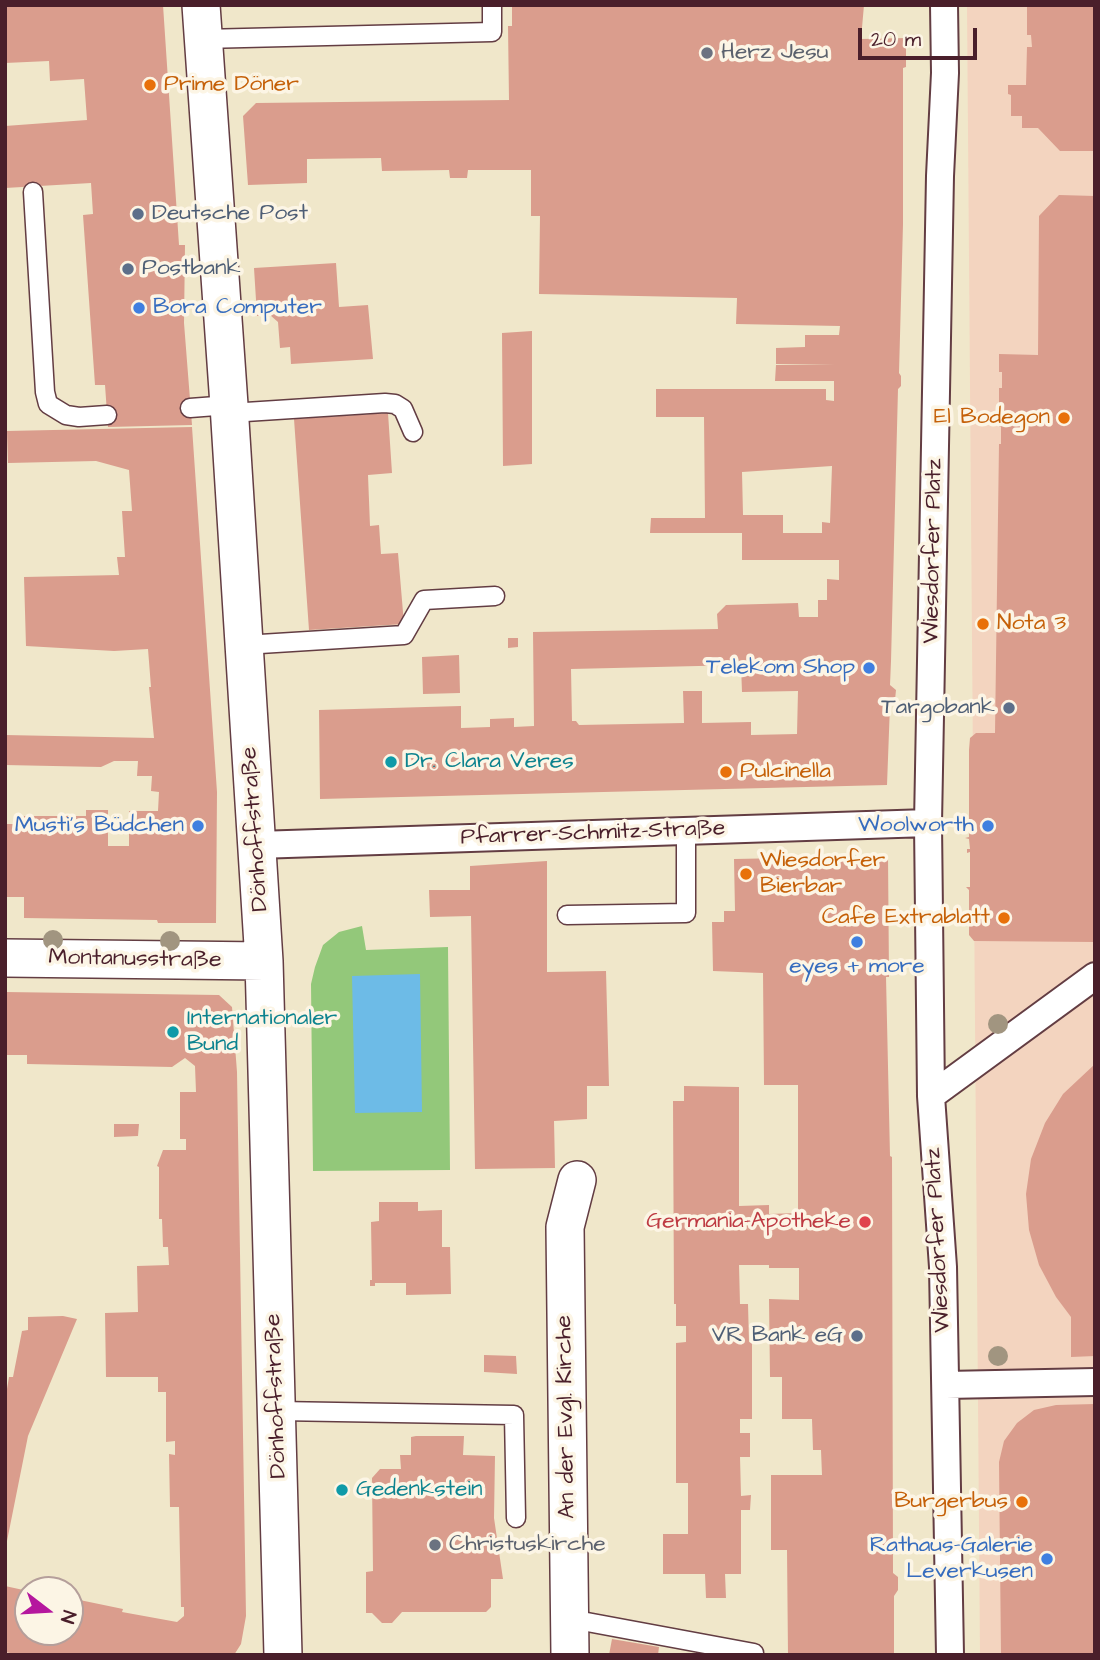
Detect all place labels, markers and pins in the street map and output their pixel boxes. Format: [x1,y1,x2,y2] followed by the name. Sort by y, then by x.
[721,39,828,67] place label: Herz Jesu
[699,45,715,61] marker: Herz Jesu
[164,71,299,99] place label: Prime Döner
[142,77,158,93] marker: Prime Döner
[152,200,308,228] place label: Deutsche Post
[130,206,146,222] marker: Deutsche Post
[142,255,241,283] place label: Postbank
[120,261,136,277] marker: Postbank
[153,294,322,322] place label: Bora Computer
[131,300,147,316] marker: Bora Computer
[934,404,1050,432] place label: El Bodegon
[1056,410,1072,426] marker: El Bodegon
[997,610,1066,638] place label: Nota 3
[975,616,991,632] marker: Nota 3
[706,654,855,682] place label: Telekom Shop
[861,660,877,676] marker: Telekom Shop
[881,694,995,722] place label: Targobank
[1001,700,1017,716] marker: Targobank
[405,748,574,776] place label: Dr. Clara Veres
[383,754,399,770] marker: Dr. Clara Veres
[740,758,831,786] place label: Pulcinella
[718,764,734,780] marker: Pulcinella
[15,812,184,840] place label: Musti's Büdchen
[858,812,974,840] place label: Woolworth
[190,818,206,834] marker: Musti's Büdchen
[980,818,996,834] marker: Woolworth
[760,847,885,901] place label: Wiesdorfer Bierbar
[738,866,754,882] marker: Wiesdorfer Bierbar
[822,904,990,932] place label: Cafe Extrablatt
[996,910,1012,926] marker: Cafe Extrablatt
[849,934,865,950] marker: eyes + more
[789,953,925,981] place label: eyes + more
[187,1005,337,1059] place label: Internationaler Bund
[165,1024,181,1040] marker: Internationaler Bund
[646,1208,851,1236] place label: Germania-Apotheke
[857,1214,873,1230] marker: Germania-Apotheke
[712,1322,843,1350] place label: VR Bank eG
[849,1328,865,1344] marker: VR Bank eG
[356,1476,482,1504] place label: Gedenkstein
[334,1482,350,1498] marker: Gedenkstein
[894,1488,1008,1516] place label: Burgerbus
[1014,1494,1030,1510] marker: Burgerbus
[449,1531,606,1559] place label: Christuskirche
[870,1532,1033,1586] place label: Rathaus-Galerie Leverkusen
[427,1537,443,1553] marker: Christuskirche
[1039,1551,1055,1567] marker: Rathaus-Galerie Leverkusen

